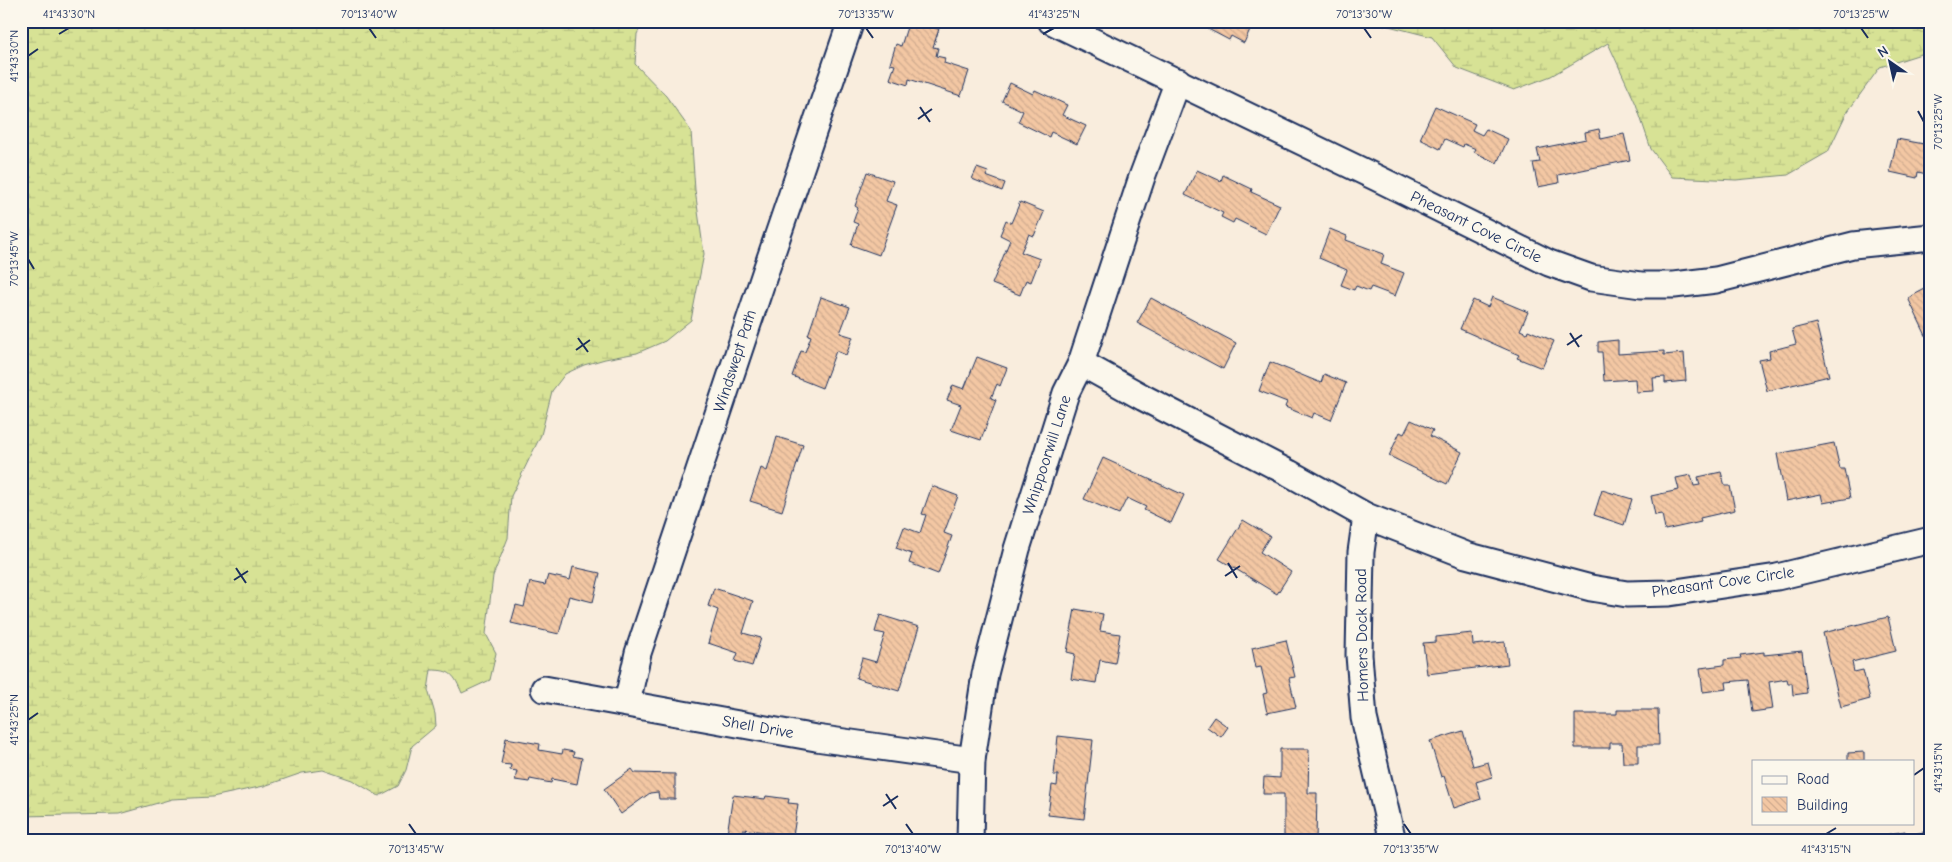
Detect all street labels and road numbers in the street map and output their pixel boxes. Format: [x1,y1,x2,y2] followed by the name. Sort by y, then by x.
[1407,187,1545,267] street label: Pheasant Cove Circle
[710,307,760,415] street label: Windswept Path
[1019,393,1075,517] street label: Whippoorwill Lane
[1651,563,1795,601] street label: Pheasant Cove Circle
[1352,568,1372,702] street label: Homers Dock Road
[721,712,795,742] street label: Shell Drive

